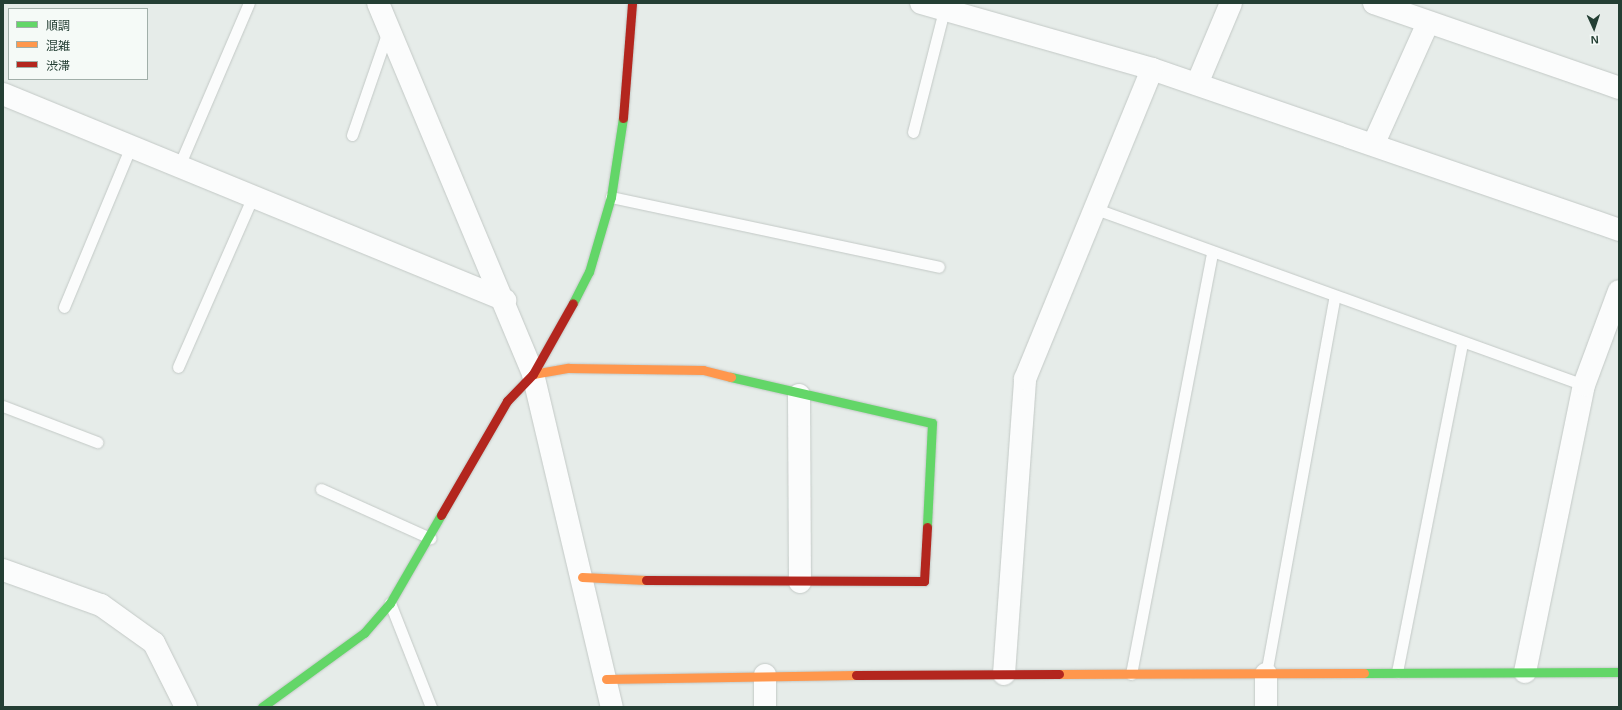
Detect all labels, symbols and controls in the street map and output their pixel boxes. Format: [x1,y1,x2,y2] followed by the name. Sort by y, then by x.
[8,8,148,80] legend
[1574,8,1614,48] north arrow
[46,19,70,33] text: 順調
[1590,34,1599,46] text: N
[46,39,70,53] text: 混雑
[46,59,70,73] text: 渋滞

